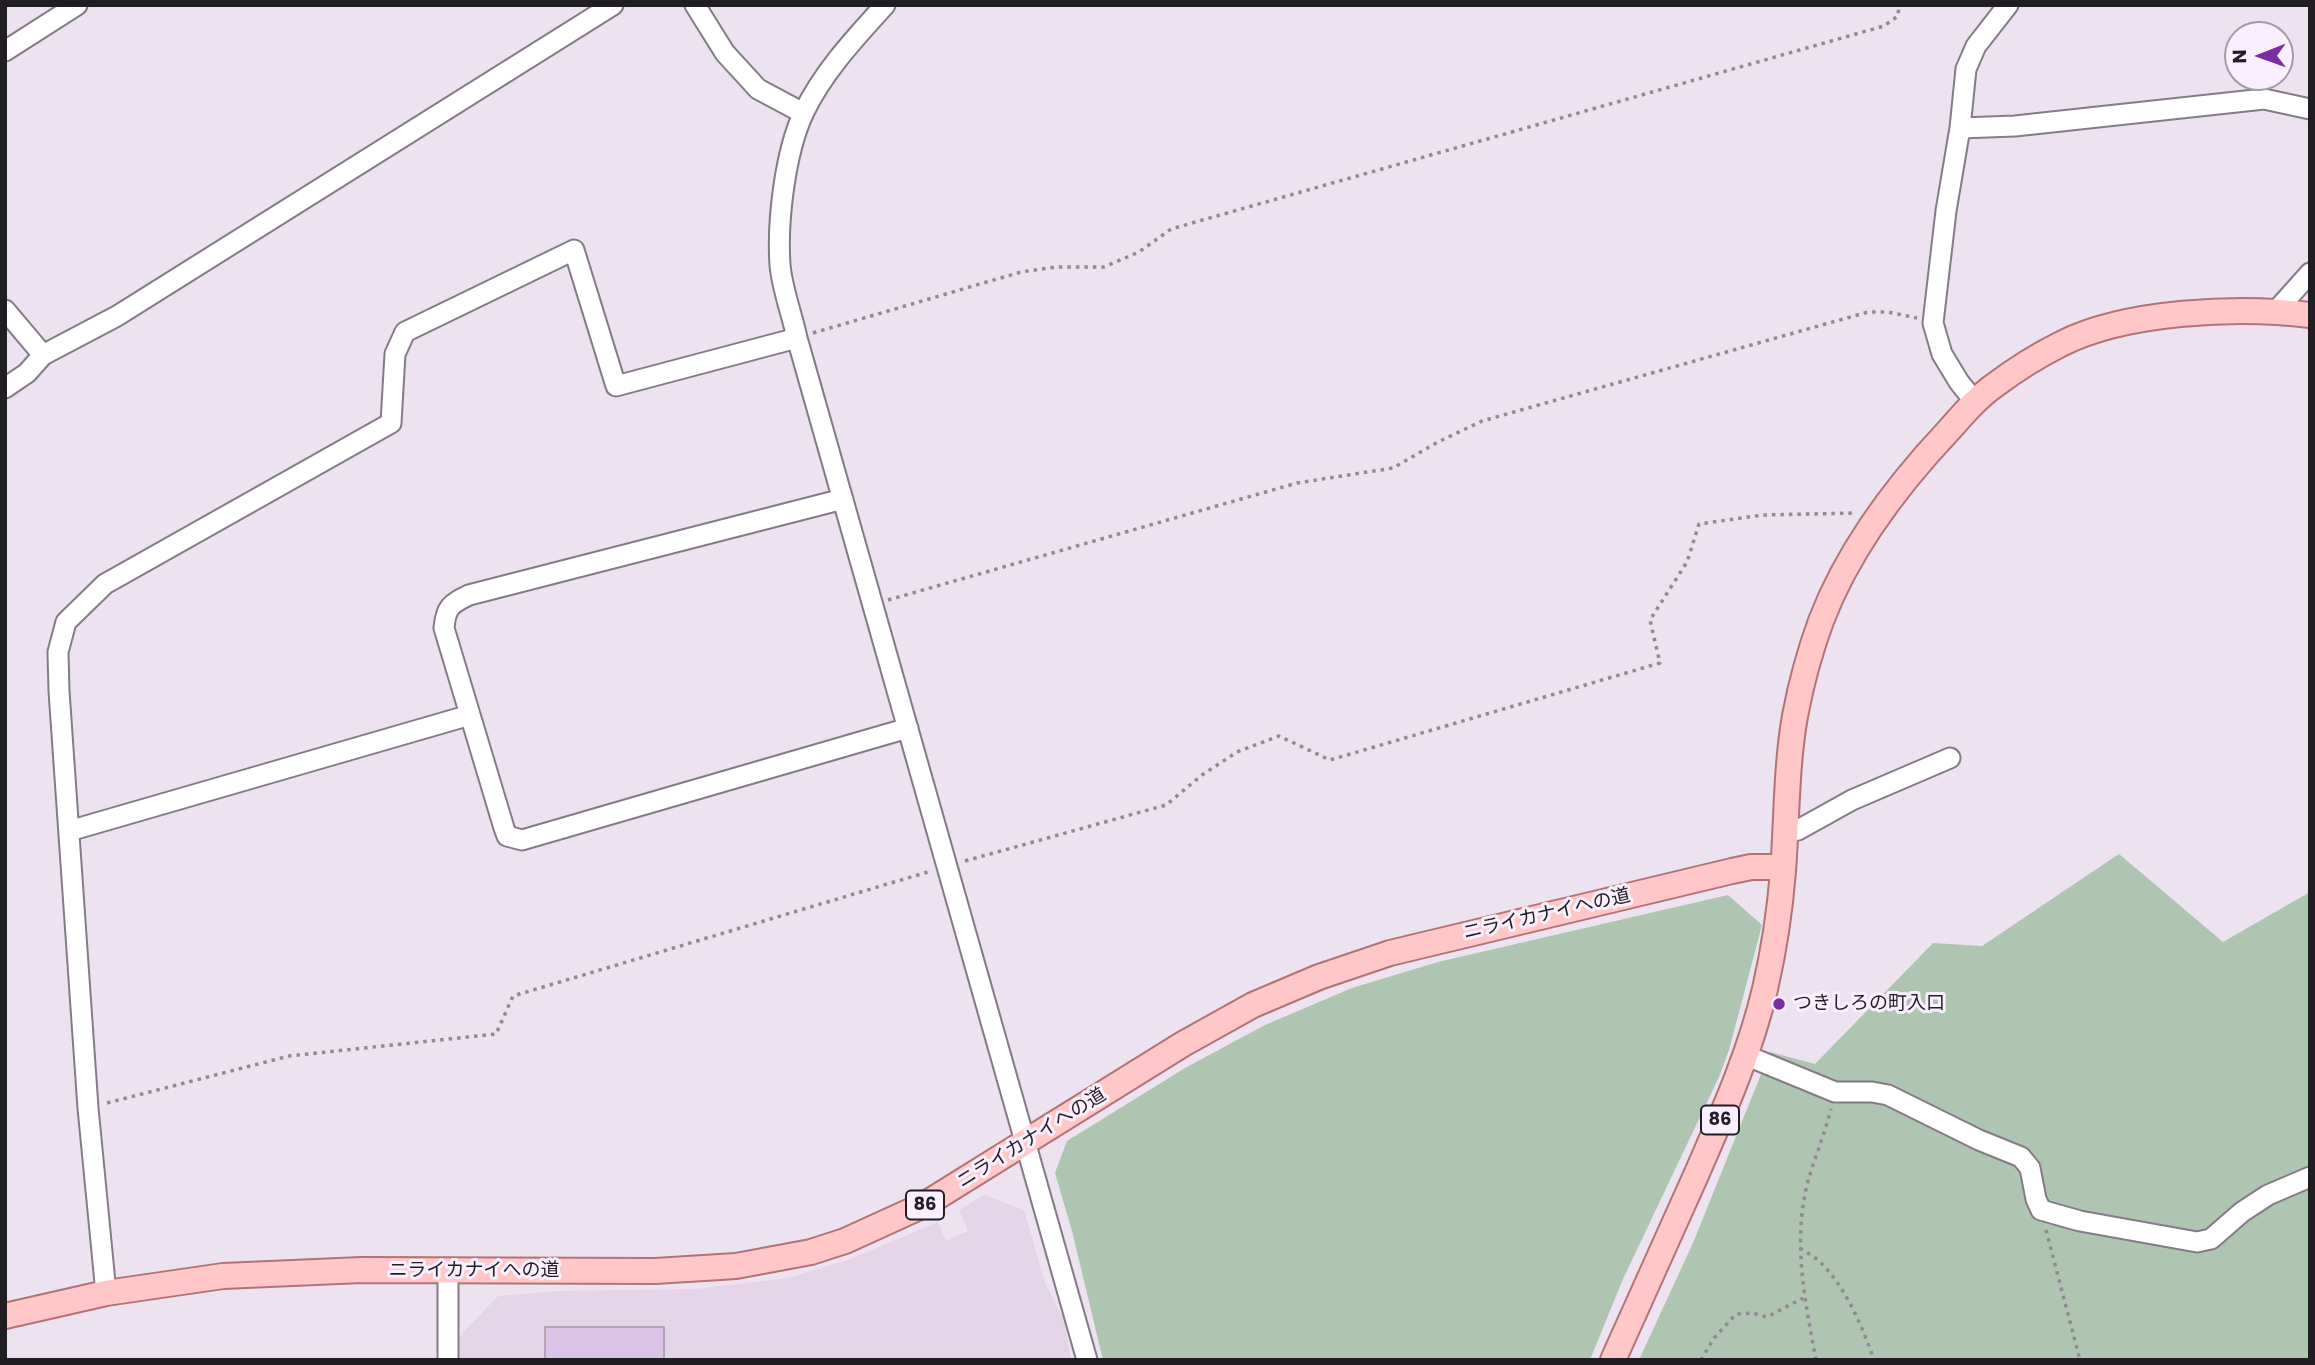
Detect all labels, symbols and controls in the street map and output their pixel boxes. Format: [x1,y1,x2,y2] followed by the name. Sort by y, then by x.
[2224,21,2294,91] north arrow
[2226,49,2253,64] text: N
[1461,885,1633,945] street label: ニライカナイへの道
[1793,993,1945,1015] place label: つきしろの町入口
[1771,996,1787,1012] marker: つきしろの町入口
[953,1084,1111,1194] street label: ニライカナイへの道
[1701,1106,1739,1134] road number: 86
[906,1190,944,1220] road number: 86
[389,1260,559,1282] street label: ニライカナイへの道

